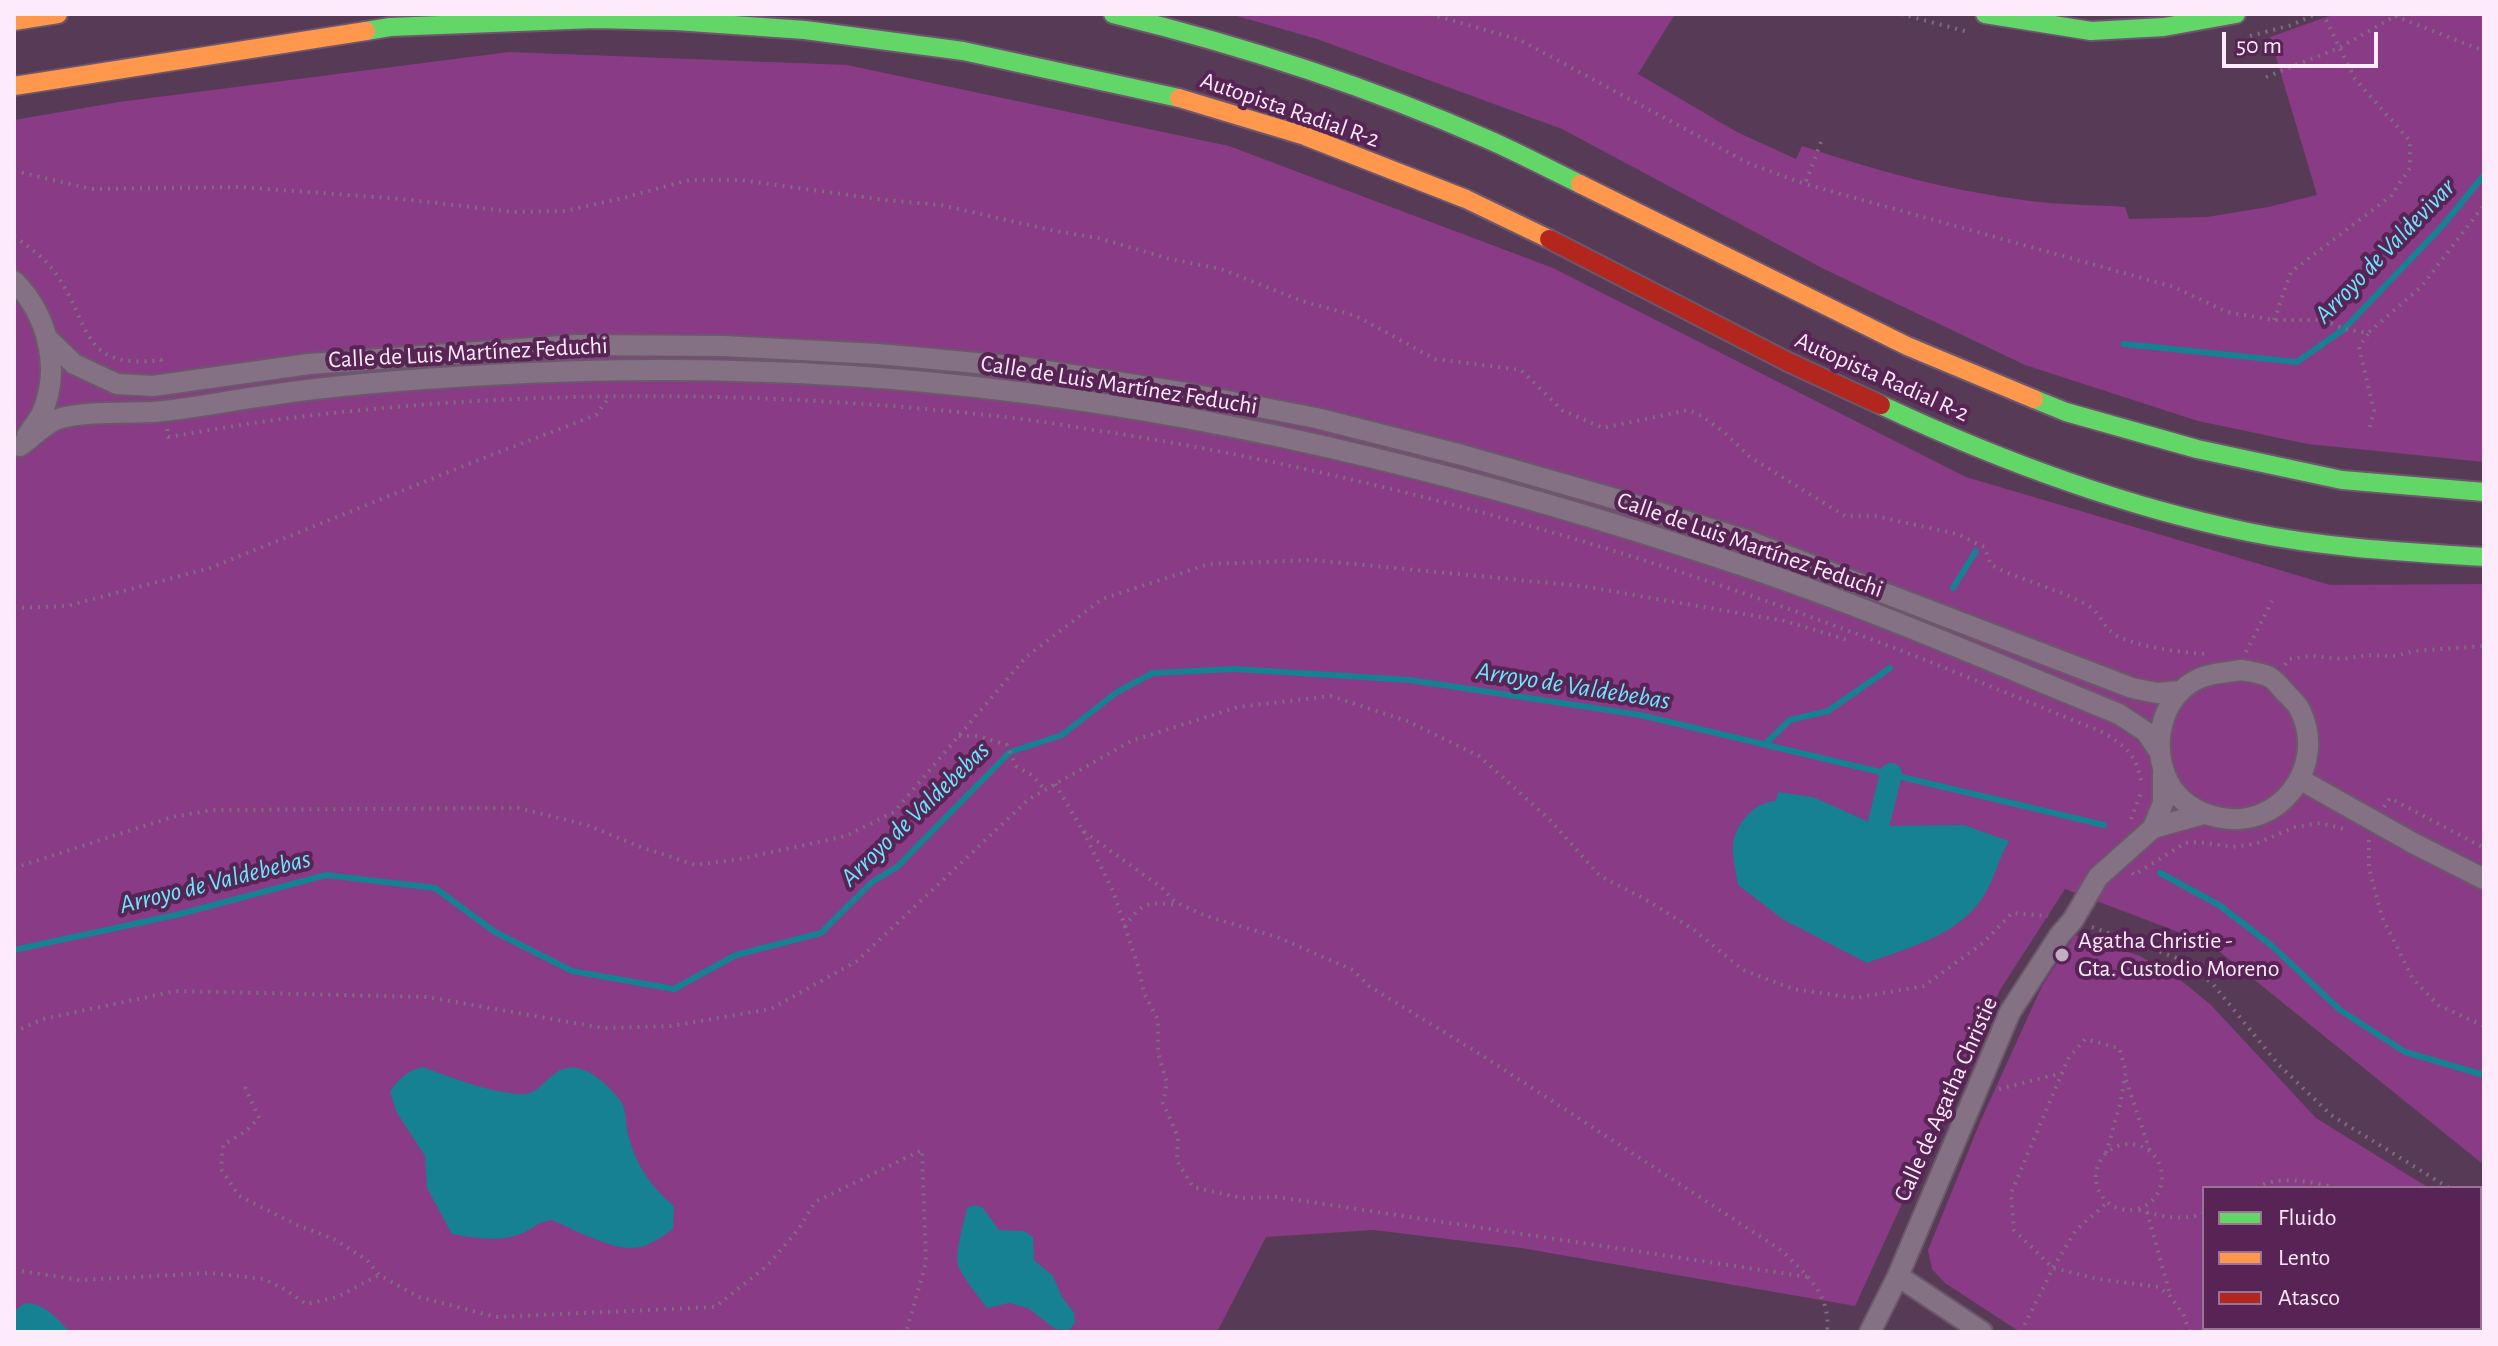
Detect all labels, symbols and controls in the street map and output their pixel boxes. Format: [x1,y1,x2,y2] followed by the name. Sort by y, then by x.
[2226,16,2382,66] scale bar
[2236,34,2282,58] text: 50 m
[1197,66,1383,154] street label: Autopista Radial R-2
[2308,172,2462,330] water label: Arroyo de Valdevivar
[1791,326,1973,428] street label: Autopista Radial R-2
[328,331,608,375] street label: Calle de Luis Martínez Feduchi
[979,349,1259,421] street label: Calle de Luis Martínez Feduchi
[1613,486,1887,604] street label: Calle de Luis Martínez Feduchi
[1474,655,1672,717] water label: Arroyo de Valdebebas
[834,735,996,893] water label: Arroyo de Valdebebas
[116,843,314,921] water label: Arroyo de Valdebebas
[2078,927,2279,983] place label: Agatha Christie - Gta. Custodio Moreno
[2053,946,2071,964] marker: Agatha Christie - Gta. Custodio Moreno
[1888,992,2004,1206] street label: Calle de Agatha Christie
[2202,1186,2482,1330] legend
[2278,1206,2337,1230] text: Fluido
[2278,1246,2330,1270] text: Lento
[2278,1286,2340,1310] text: Atasco

